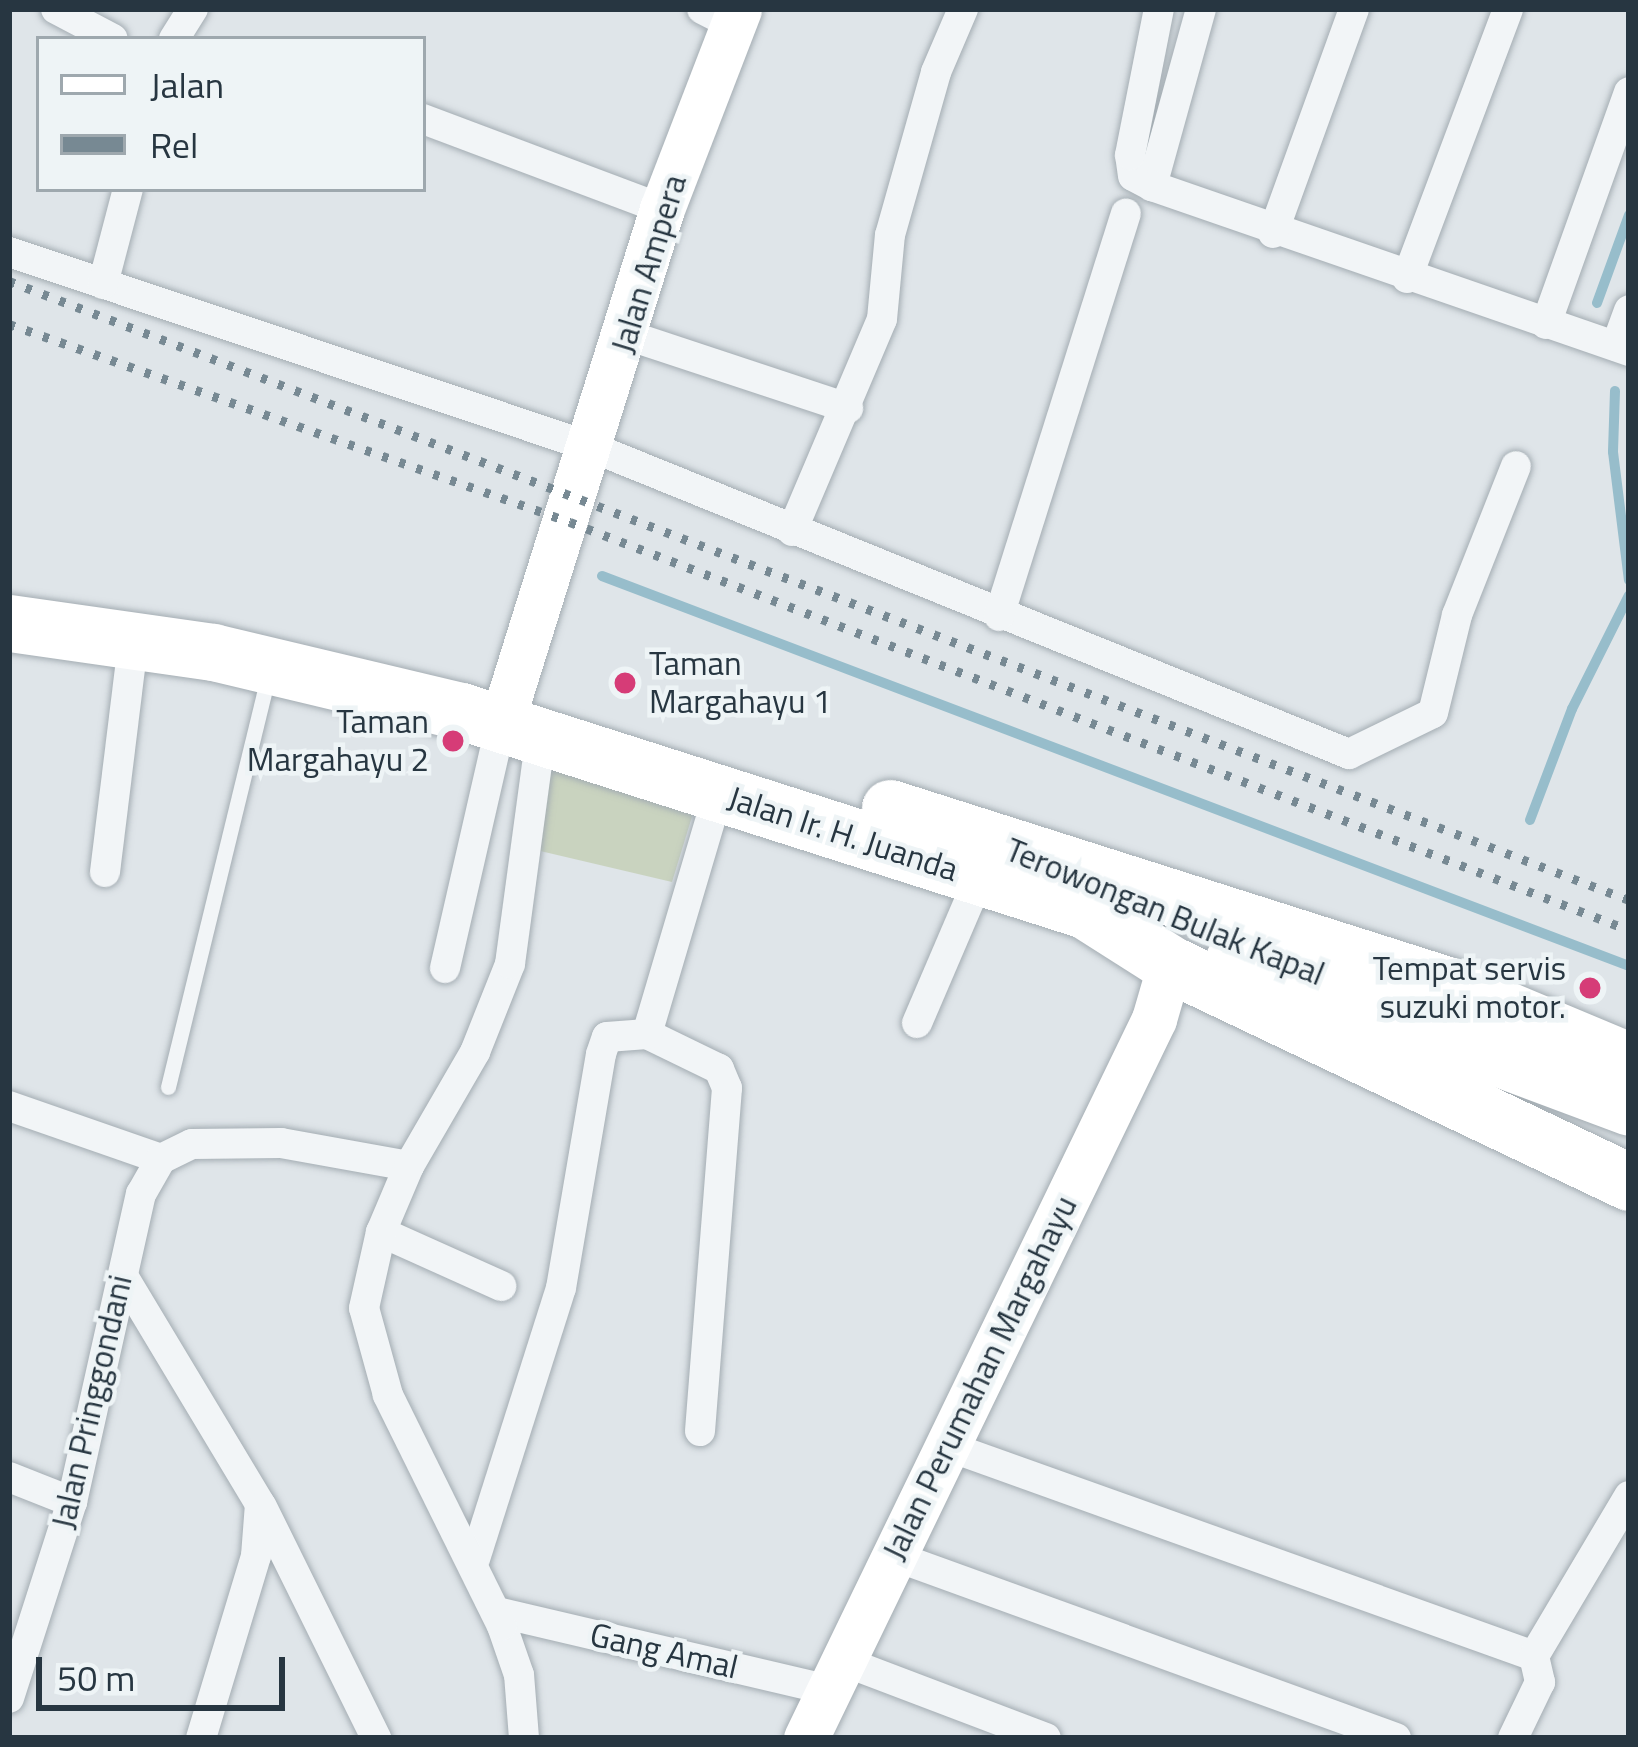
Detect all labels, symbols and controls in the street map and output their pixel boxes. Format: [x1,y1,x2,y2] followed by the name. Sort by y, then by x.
[36,36,426,192] legend
[150,57,224,112] text: Jalan
[150,117,198,172] text: Rel
[603,170,695,358] street label: Jalan Ampera
[649,644,831,722] place label: Taman Margahayu 1
[612,670,638,696] marker: Taman Margahayu 1
[247,702,429,780] place label: Taman Margahayu 2
[440,728,466,754] marker: Taman Margahayu 2
[723,778,963,890] street label: Jalan Ir. H. Juanda
[1000,830,1330,994] street label: Terowongan Bulak Kapal
[1373,949,1566,1027] place label: Tempat servis suzuki motor.
[1577,975,1603,1001] marker: Tempat servis suzuki motor.
[875,1190,1085,1566] street label: Jalan Perumahan Margahayu
[44,1271,140,1533] street label: Jalan Pringgondani
[586,1615,742,1687] street label: Gang Amal
[42,1633,291,1707] scale bar
[57,1650,135,1705] text: 50 m

